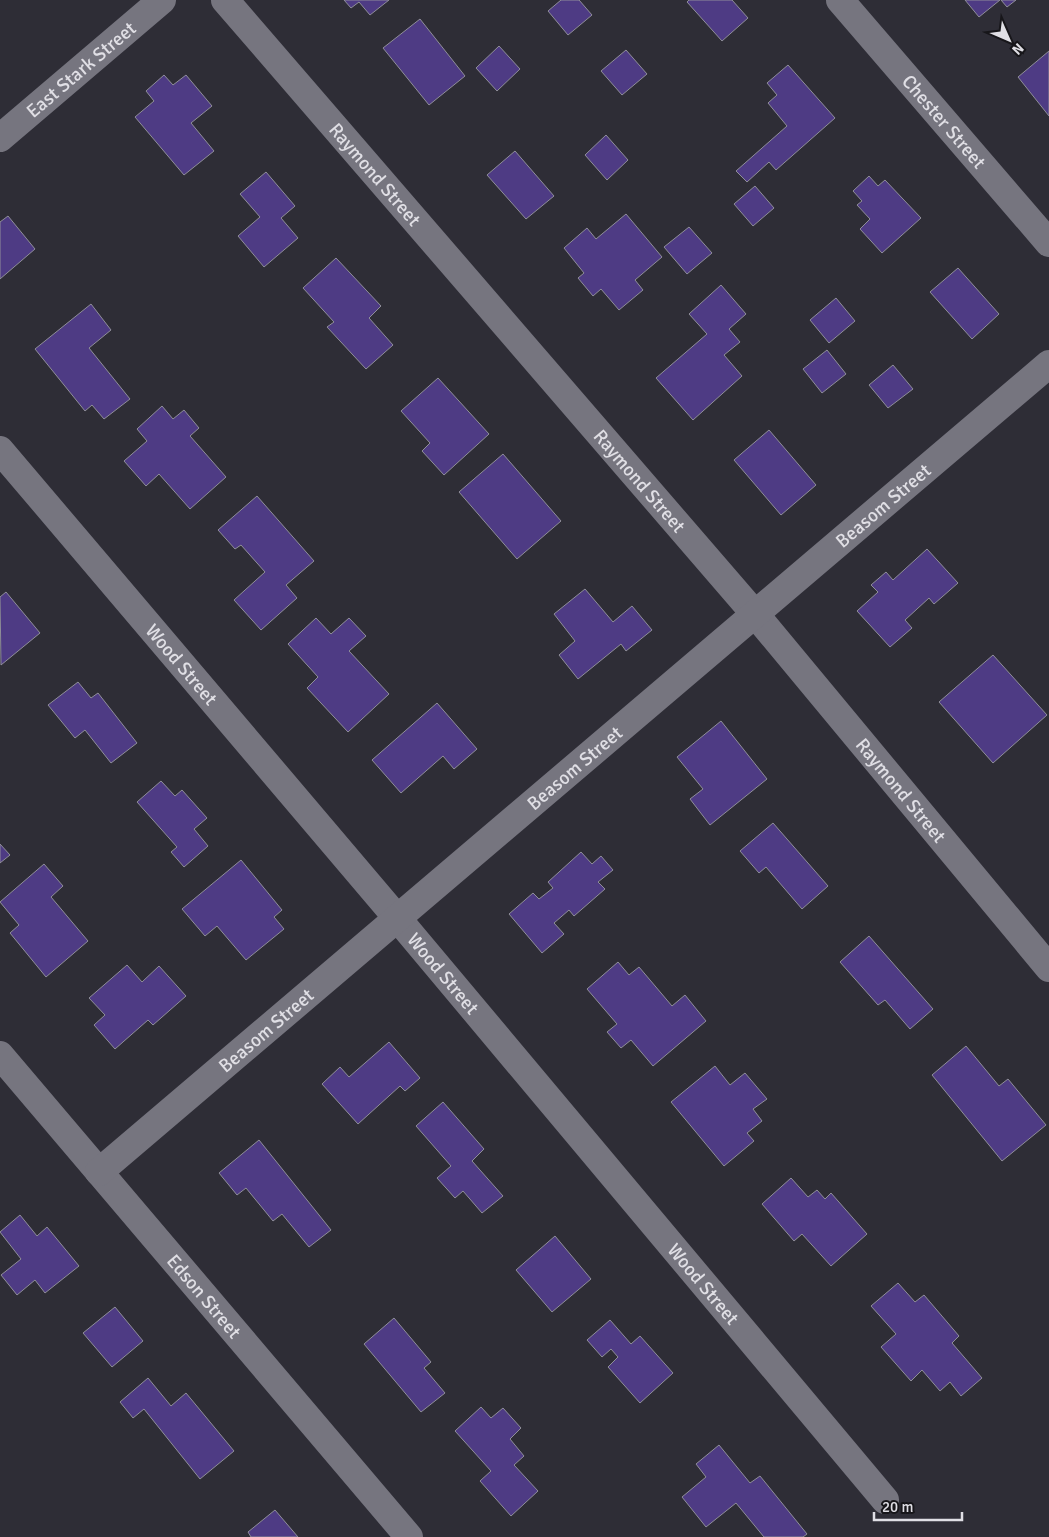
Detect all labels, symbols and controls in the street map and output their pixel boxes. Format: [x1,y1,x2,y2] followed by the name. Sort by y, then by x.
[984,15,1034,65] north arrow
[22,16,141,123] street label: East Stark Street
[1008,39,1027,58] text: N
[897,70,991,174] street label: Chester Street
[323,118,426,232] street label: Raymond Street
[588,425,691,538] street label: Raymond Street
[831,459,936,553] street label: Beasom Street
[140,619,222,711] street label: Wood Street
[522,721,628,816] street label: Beasom Street
[850,734,951,848] street label: Raymond Street
[402,928,484,1020] street label: Wood Street
[214,983,319,1078] street label: Beasom Street
[662,1239,744,1330] street label: Wood Street
[161,1250,246,1344] street label: Edson Street
[874,1490,962,1522] scale bar
[882,1498,913,1516] text: 20 m

